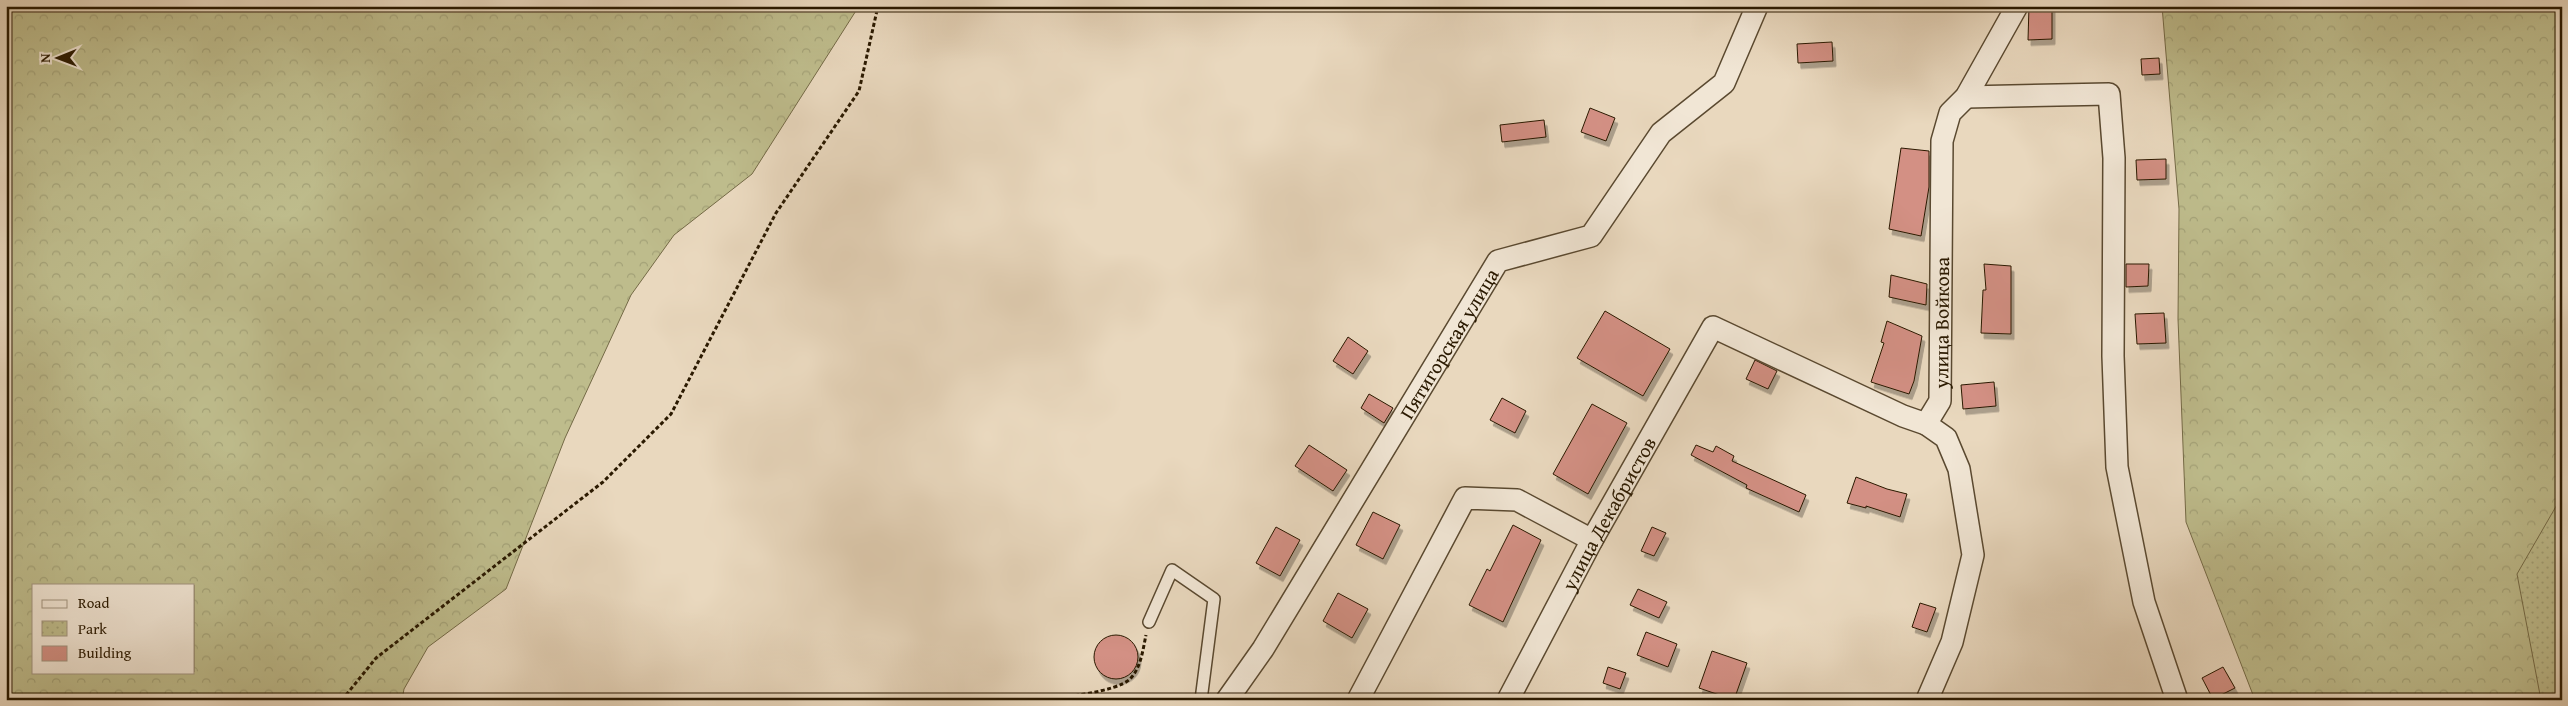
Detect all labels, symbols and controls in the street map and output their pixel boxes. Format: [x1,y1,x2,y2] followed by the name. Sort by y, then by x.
[32,32,82,82] north arrow
[35,53,55,63] text: N
[1926,256,1956,390] street label: улица Войкова
[1391,262,1505,424] street label: Пятигорская улица
[1553,431,1663,596] street label: улица Декабристов
[32,584,195,674] legend
[78,592,109,613] text: Road
[78,618,107,639] text: Park
[78,642,132,663] text: Building

